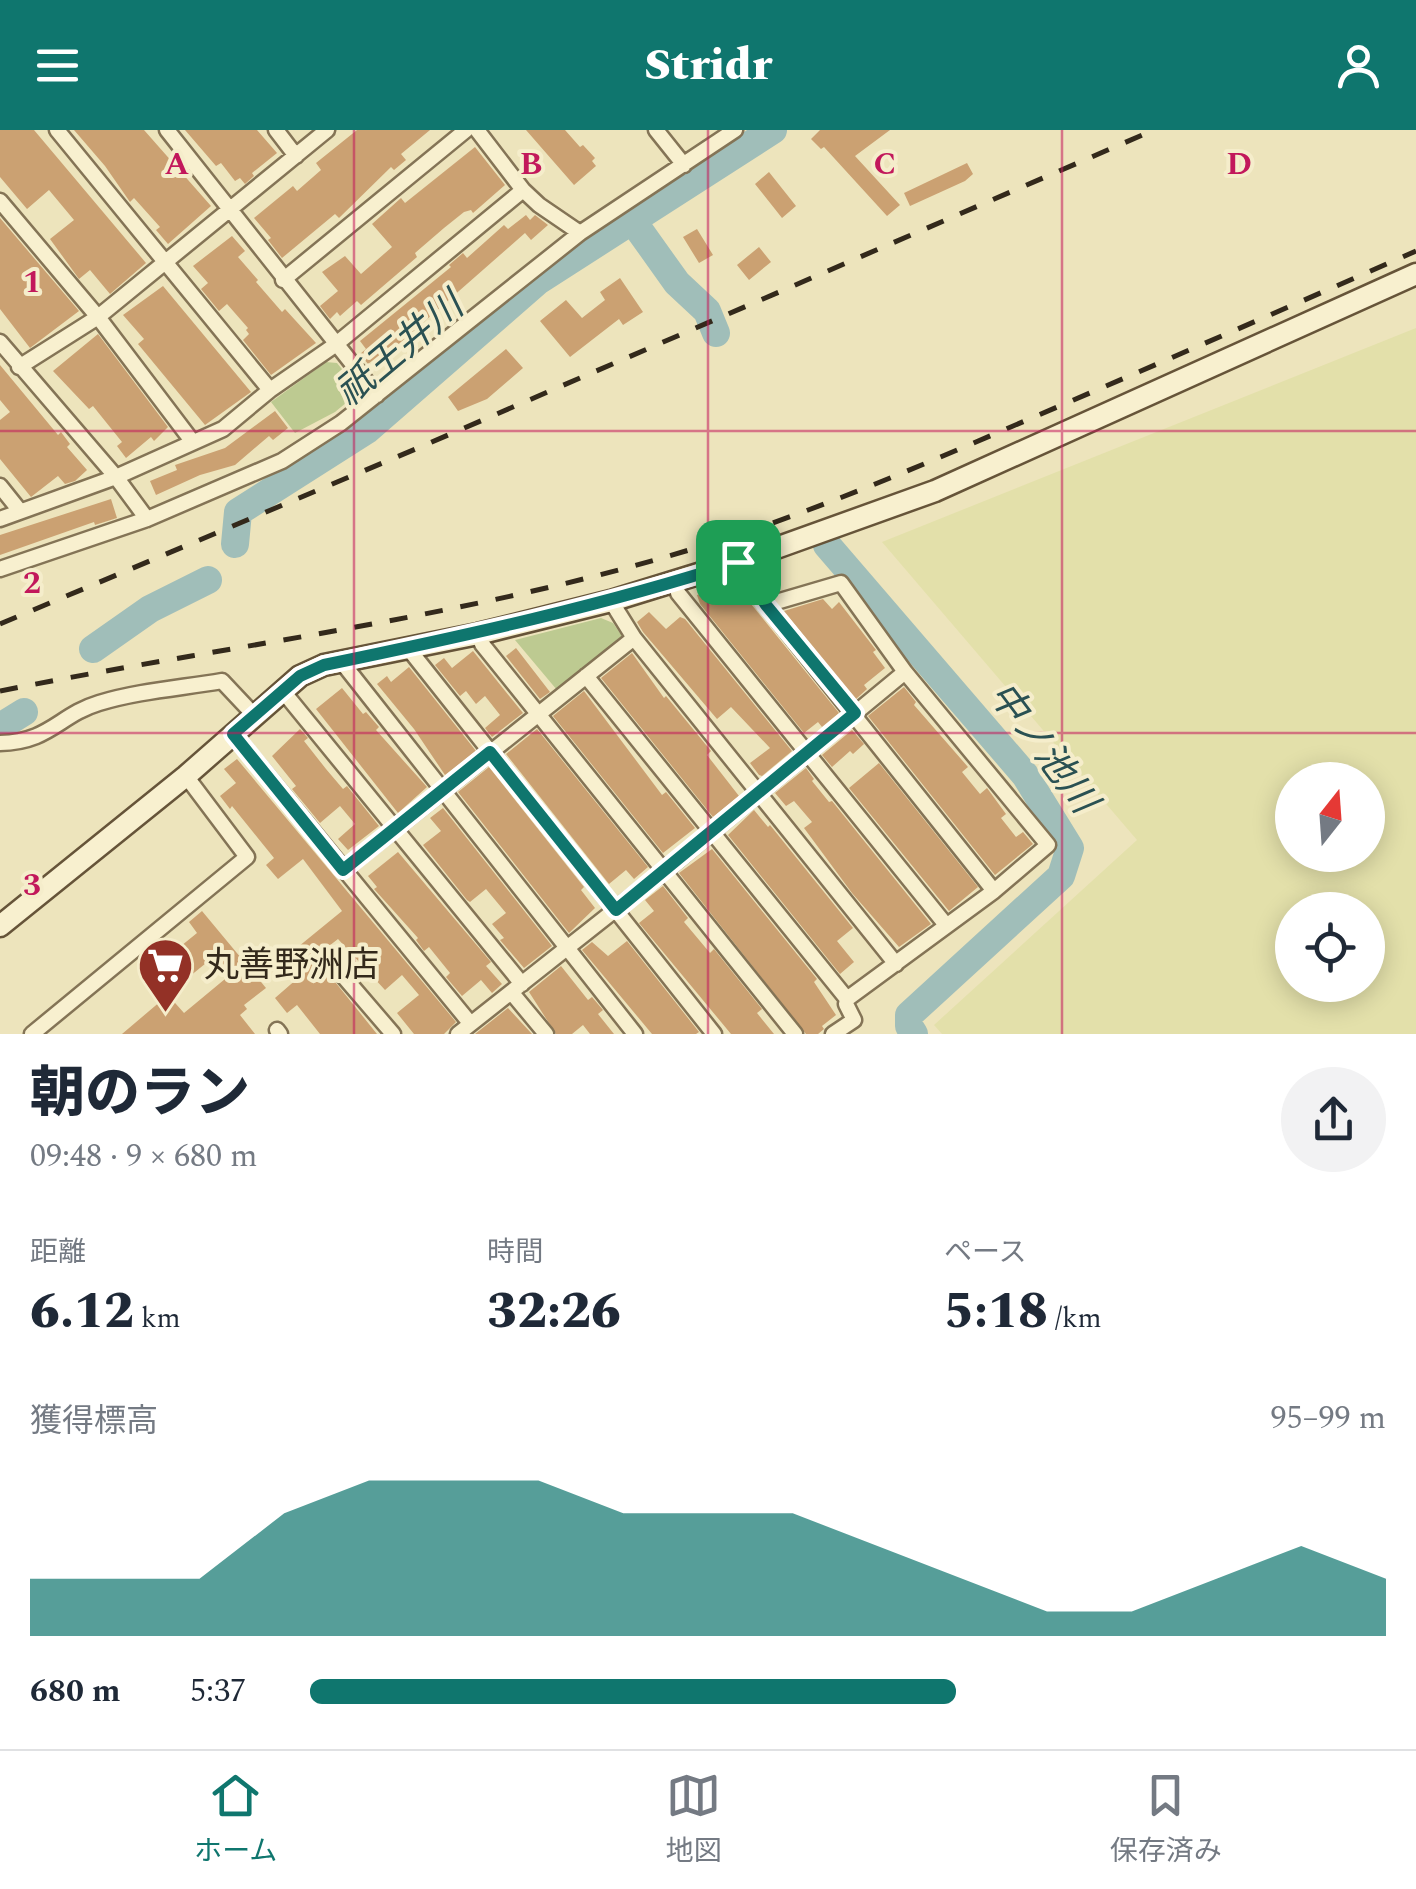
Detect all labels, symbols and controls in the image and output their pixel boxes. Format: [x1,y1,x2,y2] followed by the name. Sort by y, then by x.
[644,31,772,100] text: Stridr
[30,38,85,93] icon: menu
[1331,38,1386,93] icon: person
[165,140,190,189] text: A
[520,140,542,189] text: B
[874,140,896,189] text: C
[1226,140,1252,189] text: D
[23,258,41,307] text: 1
[323,276,480,421] water label: 祇王井川
[696,520,781,605] pin
[711,535,766,590] icon: arrive
[23,559,41,608] text: 2
[973,670,1113,829] water label: 中ノ池川
[1275,762,1385,872] north arrow
[1275,762,1385,1002] map controls
[23,861,41,910] text: 3
[1275,892,1385,1002] button: locate
[135,935,195,1014] supermarket icon: 丸善野洲店
[204,939,379,992] place label: 丸善野洲店
[30,1053,250,1136] text: 朝のラン
[1281,1067,1386,1172] button: share
[30,1132,258,1181] text: 09:48 · 9 × 680 m
[30,1231,86,1274] text: 距離
[487,1231,543,1274] text: 時間
[944,1231,1027,1274] text: ペース
[30,1274,134,1350] text: 6.12
[487,1274,621,1350] text: 32:26
[944,1274,1048,1350] text: 5:18
[134,1297,181,1340] text: km
[1048,1297,1102,1340] text: /km
[1270,1394,1386,1443] text: 95–99 m
[30,1397,158,1446] text: 獲得標高
[30,1667,121,1716] text: 680 m
[190,1667,246,1716] text: 5:37
[194,1768,277,1873] tab: ホーム
[666,1768,722,1873] tab: 地図
[1110,1768,1222,1873] tab: 保存済み

